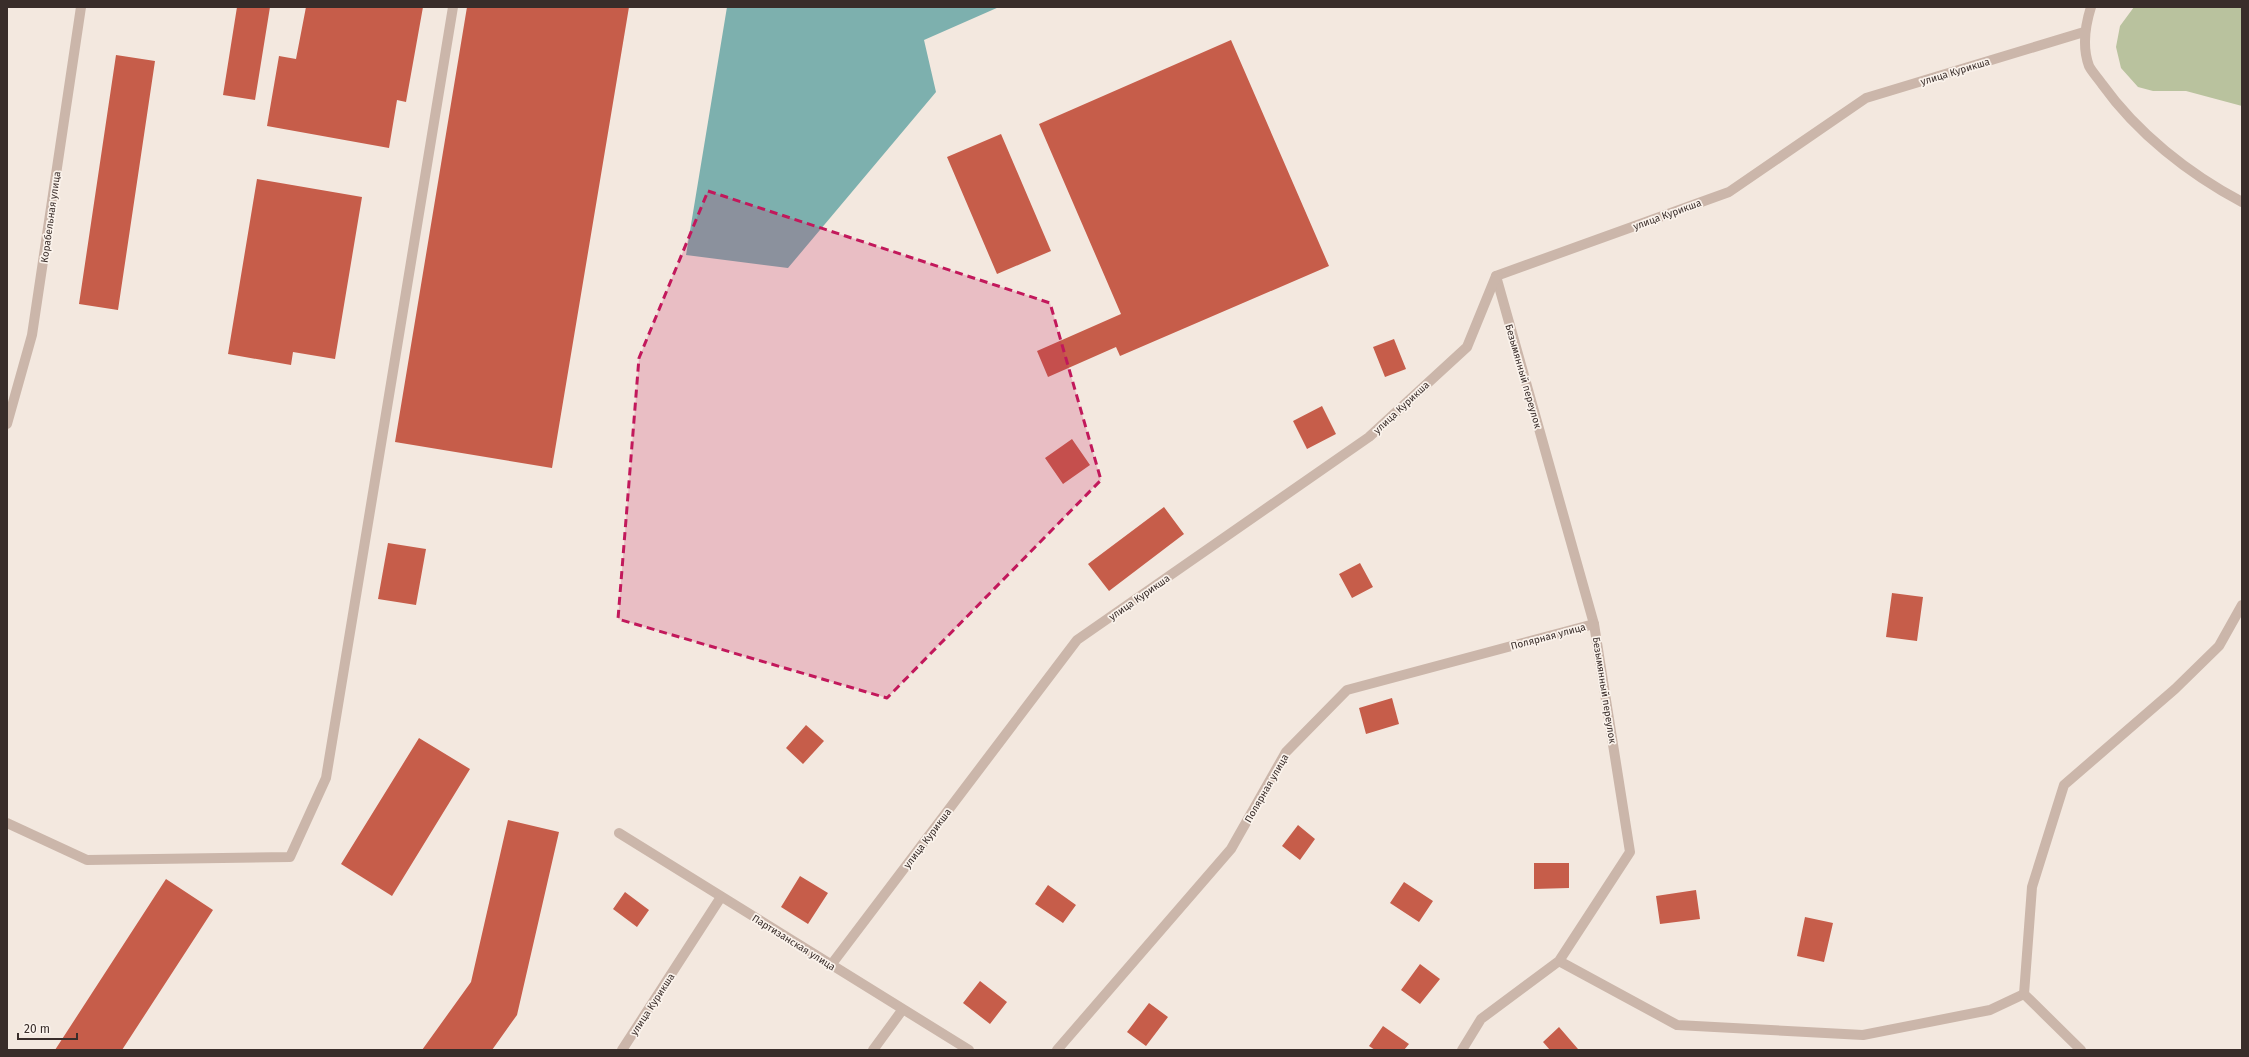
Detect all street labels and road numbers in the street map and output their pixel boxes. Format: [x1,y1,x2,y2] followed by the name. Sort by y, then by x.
[1919,56,1991,88] street label: улица Курикша
[39,171,63,264] street label: Корабельная улица
[1632,197,1703,233] street label: улица Курикша
[1502,323,1544,430] street label: Безымянный переулок
[1371,379,1432,437] street label: улица Курикша
[1107,572,1172,623] street label: улица Курикша
[1509,621,1587,653] street label: Полярная улица
[1590,636,1618,745] street label: Безымянный переулок
[1242,752,1291,825] street label: Полярная улица
[901,806,954,871] street label: улица Курикша
[750,912,837,973] street label: Партизанская улица
[628,971,677,1038] street label: улица Курикша

